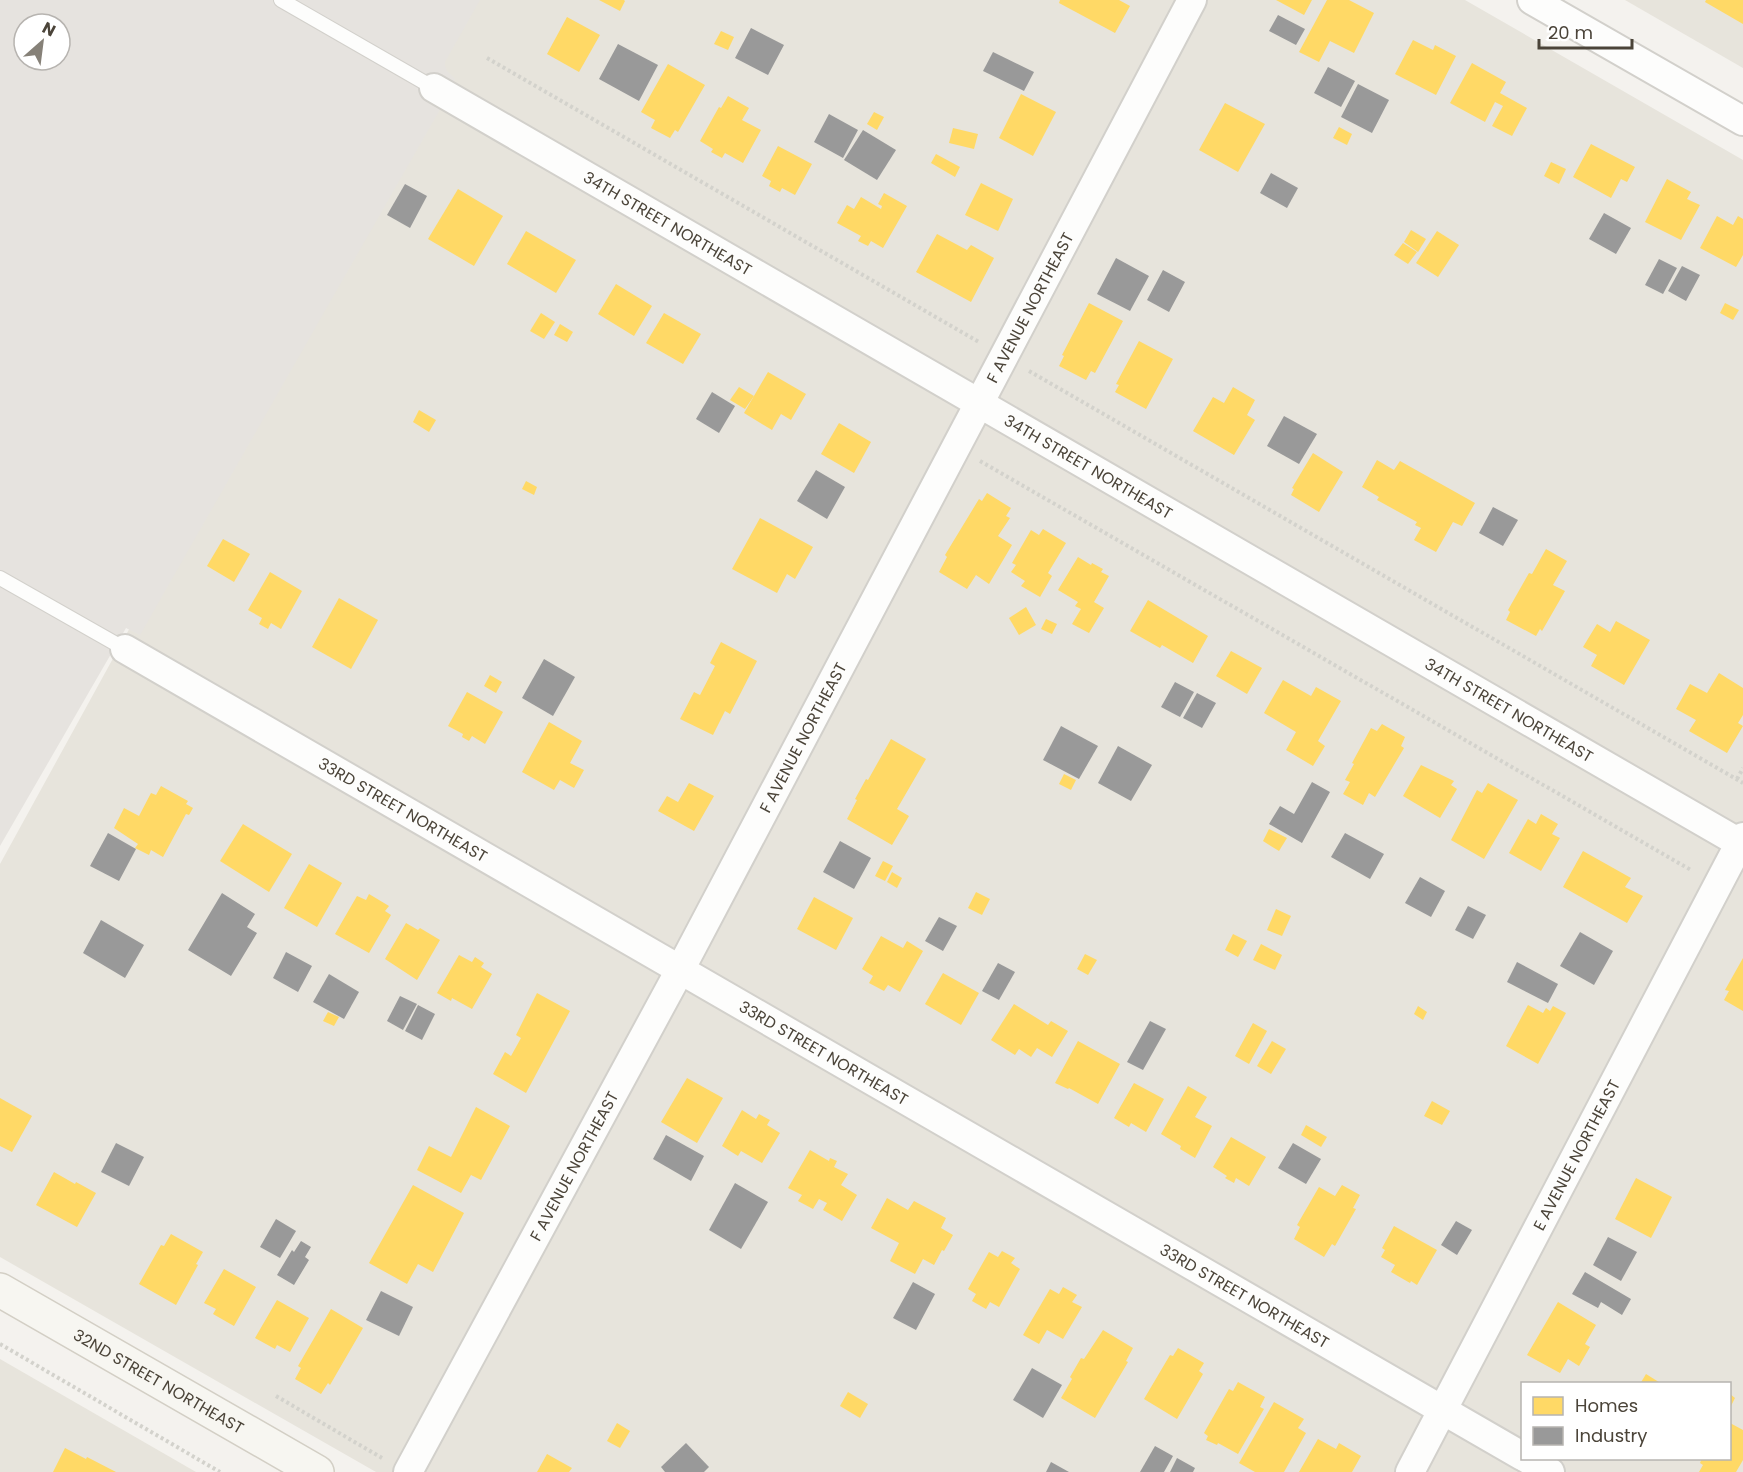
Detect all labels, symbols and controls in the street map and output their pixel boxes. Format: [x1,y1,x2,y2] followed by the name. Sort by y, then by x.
[12,12,72,72] north arrow
[1539,12,1632,50] scale bar
[38,16,60,42] text: N
[1548,20,1593,45] text: 20 m
[579,165,756,281] street label: 34TH STREET NORTHEAST
[980,228,1079,387] street label: F AVENUE NORTHEAST
[1000,409,1177,524] street label: 34TH STREET NORTHEAST
[1421,652,1598,768] street label: 34TH STREET NORTHEAST
[754,658,852,817] street label: F AVENUE NORTHEAST
[314,752,492,868] street label: 33RD STREET NORTHEAST
[735,995,913,1111] street label: 33RD STREET NORTHEAST
[1527,1075,1625,1234] street label: E AVENUE NORTHEAST
[524,1087,624,1245] street label: F AVENUE NORTHEAST
[1156,1238,1334,1354] street label: 33RD STREET NORTHEAST
[69,1323,248,1439] street label: 32ND STREET NORTHEAST
[1521,1382,1731,1460] legend
[1575,1393,1638,1418] text: Homes
[1575,1423,1647,1448] text: Industry

